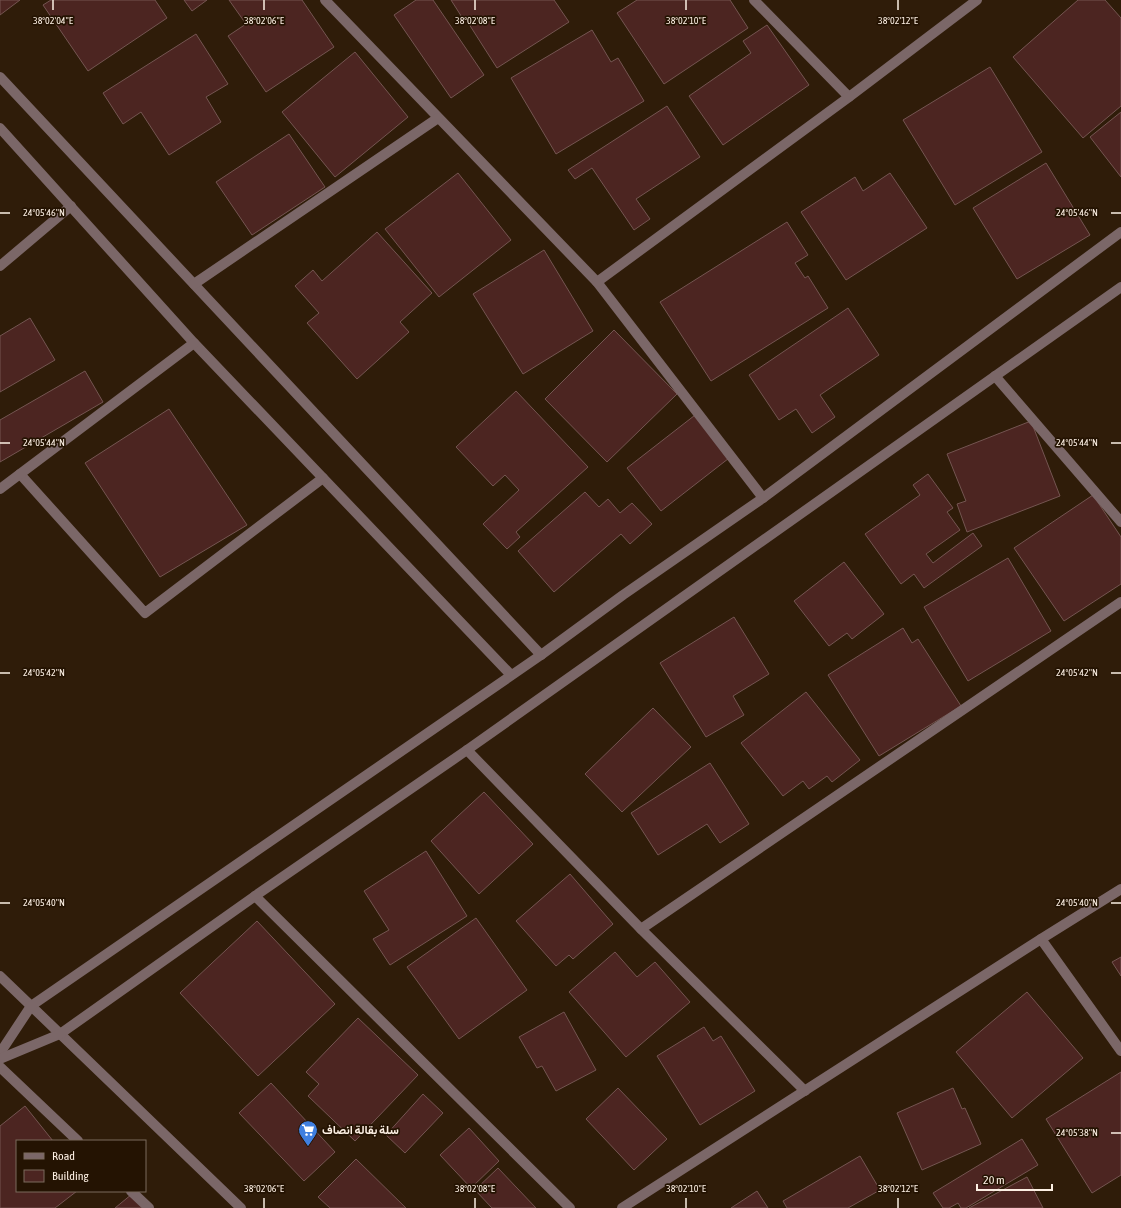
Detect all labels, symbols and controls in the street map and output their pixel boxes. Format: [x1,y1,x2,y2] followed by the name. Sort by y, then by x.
[33,15,74,26] text: 38°02'04"E
[244,15,285,26] text: 38°02'06"E
[455,15,496,26] text: 38°02'08"E
[666,15,707,26] text: 38°02'10"E
[878,15,919,26] text: 38°02'12"E
[23,207,65,218] text: 24°05'46"N
[1056,207,1098,218] text: 24°05'46"N
[23,437,65,448] text: 24°05'44"N
[1056,437,1098,448] text: 24°05'44"N
[23,667,65,678] text: 24°05'42"N
[1056,667,1098,678] text: 24°05'42"N
[23,897,65,908] text: 24°05'40"N
[1056,897,1098,908] text: 24°05'40"N
[297,1119,319,1147] supermarket icon: سلة بقالة انصاف
[322,1123,399,1137] place label: سلة بقالة انصاف
[1056,1127,1098,1138] text: 24°05'38"N
[16,1140,146,1192] legend
[52,1149,75,1163] text: Road
[977,1166,1052,1192] scale bar
[52,1169,90,1183] text: Building
[983,1173,1005,1187] text: 20 m
[244,1183,285,1194] text: 38°02'06"E
[455,1183,496,1194] text: 38°02'08"E
[666,1183,707,1194] text: 38°02'10"E
[878,1183,919,1194] text: 38°02'12"E

